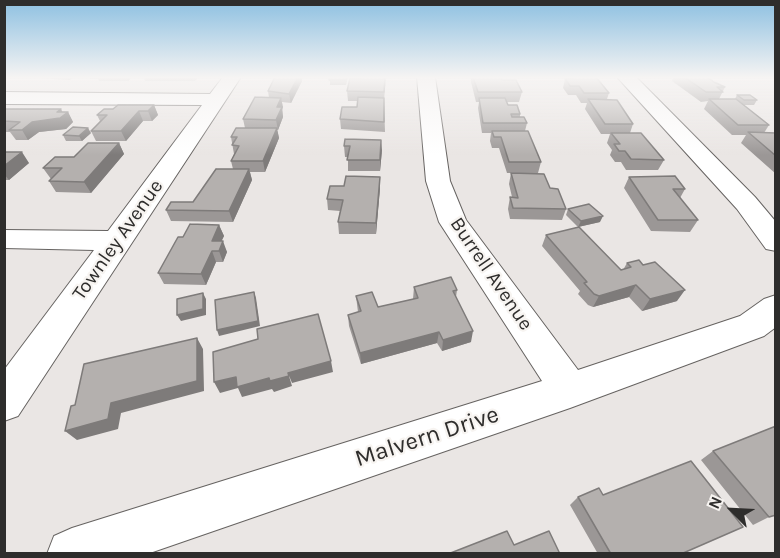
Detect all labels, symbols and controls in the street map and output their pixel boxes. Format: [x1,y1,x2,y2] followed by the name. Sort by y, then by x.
[68,175,168,305] street label: Townley Avenue
[444,213,538,335] street label: Burrell Avenue
[351,400,503,474] street label: Malvern Drive
[702,480,762,540] north arrow
[704,493,726,512] text: N

